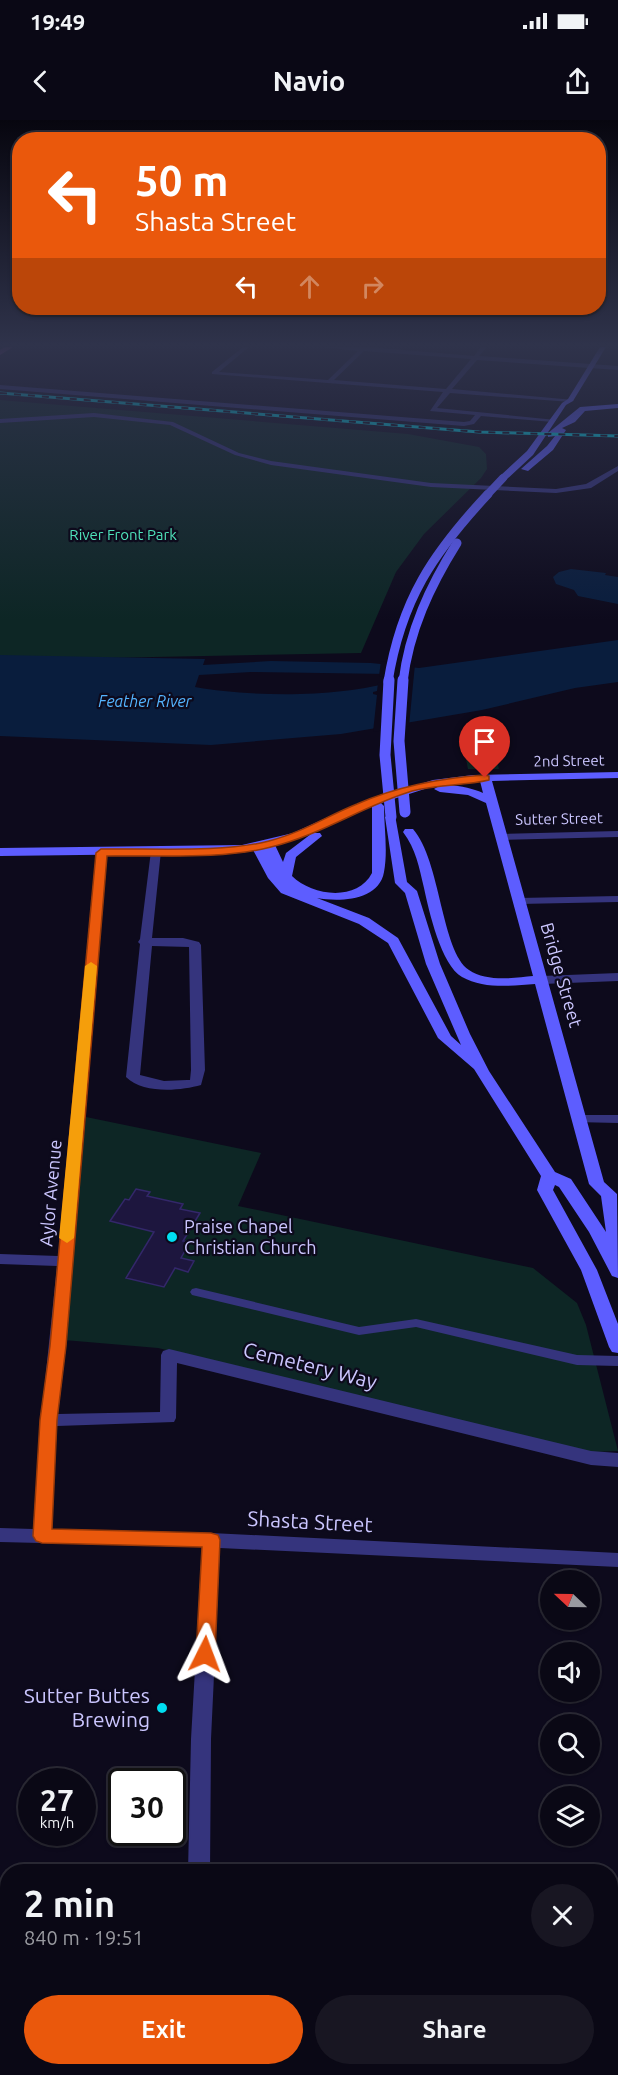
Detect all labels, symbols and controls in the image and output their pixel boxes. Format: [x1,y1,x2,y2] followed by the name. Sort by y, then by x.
[30,9,85,34] text: 19:49
[24,65,57,98] icon: back
[561,65,594,98] icon: share
[273,66,345,96] text: Navio
[36,156,114,234] icon: left
[135,157,229,204] text: 50 m
[135,206,296,236] text: Shasta Street
[230,270,263,303] icon: left
[293,270,326,303] icon: ahead
[356,270,389,303] icon: right
[69,526,177,543] park label: River Front Park
[98,692,193,710] water label: Feather River
[459,716,510,778] pin
[468,725,501,758] icon: arrive
[533,751,605,770] street label: 2nd Street
[515,809,603,828] street label: Sutter Street
[537,920,586,1029] street label: Bridge Street
[35,1139,65,1247] street label: Aylor Avenue
[184,1216,316,1257] place label: Praise Chapel Christian Church
[165,1230,179,1244] marker: Praise Chapel Christian Church
[241,1337,380,1393] street label: Cemetery Way
[247,1506,373,1536] street label: Shasta Street
[540,1570,600,1630] north arrow
[540,1570,600,1846] map controls
[173,1622,237,1686] position arrow
[540,1642,600,1702] button: sound
[24,1683,150,1731] place label: Sutter Buttes Brewing
[155,1701,169,1715] marker: Sutter Buttes Brewing
[540,1714,600,1774] button: search
[108,1768,186,1846] speed limit sign: 30
[40,1783,74,1817] text: 27
[540,1786,600,1846] button: layers
[40,1814,74,1831] text: km/h
[24,1883,115,1924] text: 2 min
[531,1884,594,1947] button: close
[24,1926,144,1949] text: 840 m · 19:51
[24,1995,303,2064] button: Exit
[315,1995,594,2064] button: Share

